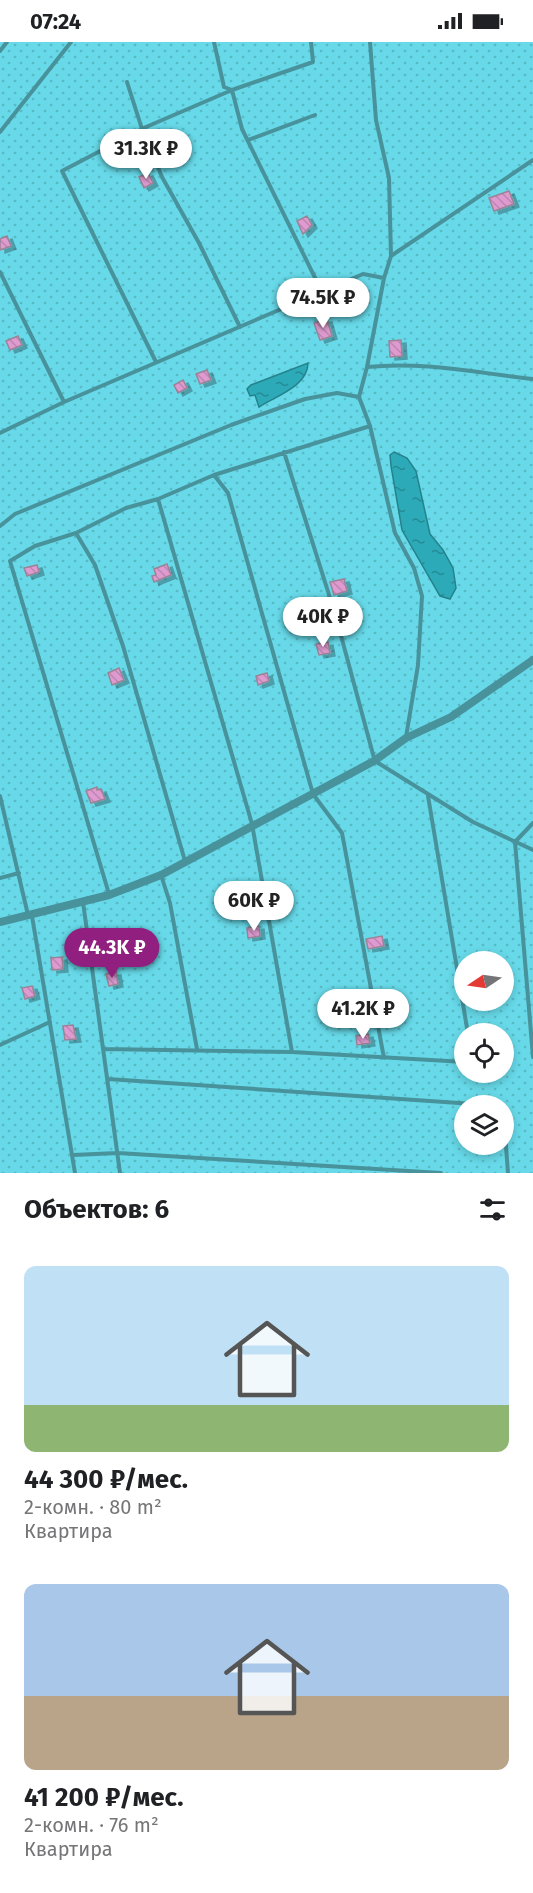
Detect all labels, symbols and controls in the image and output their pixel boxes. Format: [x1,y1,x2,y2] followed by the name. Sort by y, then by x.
[30,8,81,35] text: 07:24
[91,129,201,180] pin: 31.3K ₽
[114,136,178,160] text: 31.3K ₽
[268,278,378,329] pin: 74.5K ₽
[291,285,355,309] text: 74.5K ₽
[281,597,365,648] pin: 40K ₽
[297,604,349,628] text: 40K ₽
[212,881,296,932] pin: 60K ₽
[228,888,280,912] text: 60K ₽
[57,928,167,979] pin: 44.3K ₽
[78,935,146,959] text: 44.3K ₽
[454,951,514,1011] north arrow
[454,951,514,1155] map controls
[308,989,418,1040] pin: 41.2K ₽
[331,996,395,1020] text: 41.2K ₽
[454,1023,514,1083] button: locate
[454,1095,514,1155] button: layers
[476,1193,509,1226] icon: filters
[24,1194,169,1225] text: Объектов: 6
[213,1305,321,1413] icon: home
[24,1464,188,1495] text: 44 300 ₽/мес.
[24,1495,162,1519] text: 2-комн. · 80 m²
[24,1519,113,1543] text: Квартира
[213,1623,321,1731] icon: home
[24,1782,184,1813] text: 41 200 ₽/мес.
[24,1813,159,1837] text: 2-комн. · 76 m²
[24,1837,113,1861] text: Квартира

